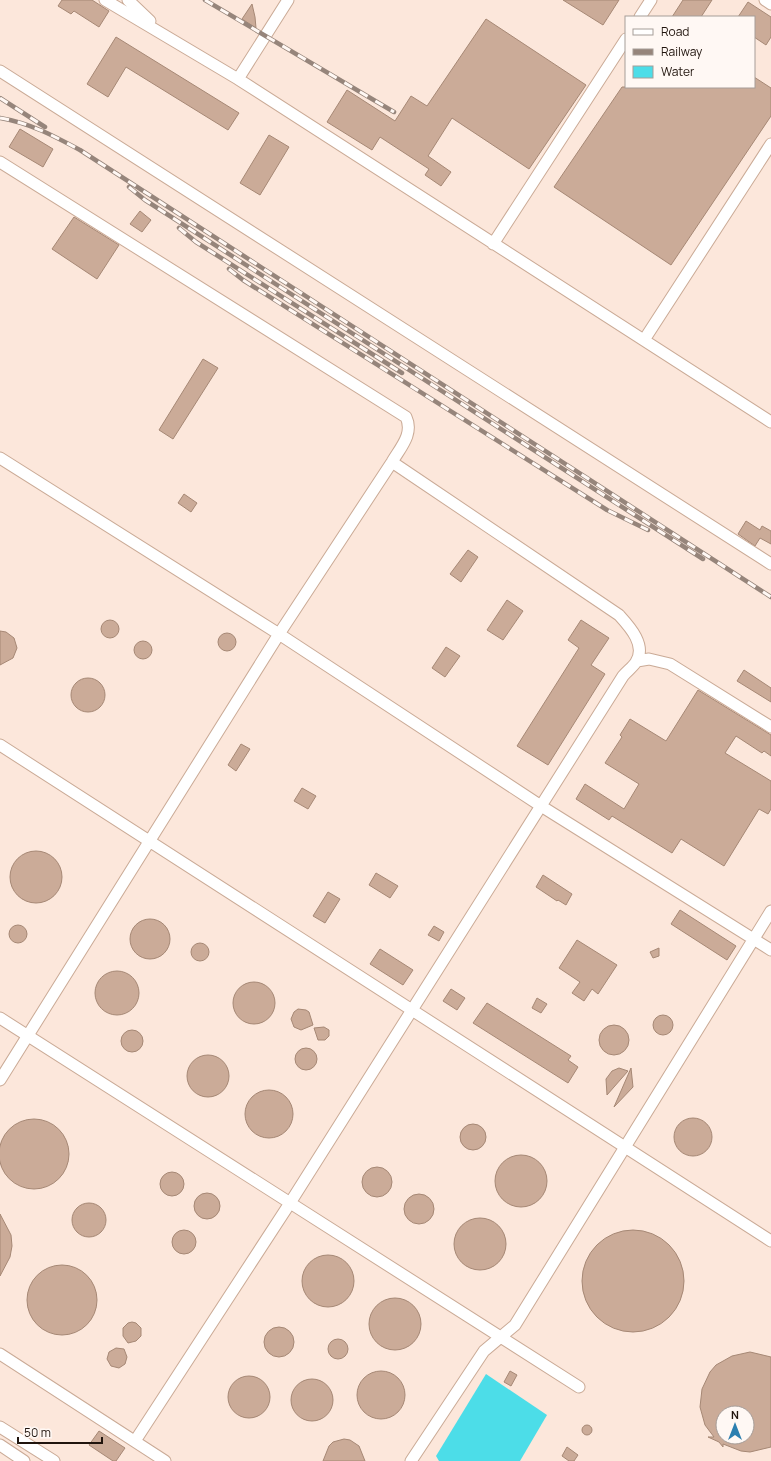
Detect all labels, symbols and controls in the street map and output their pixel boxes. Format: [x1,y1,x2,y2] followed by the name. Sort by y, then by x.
[625,16,755,88] legend
[661,23,689,40] text: Road
[661,43,703,60] text: Railway
[661,63,695,80] text: Water
[715,1405,755,1445] north arrow
[731,1407,739,1422] text: N
[18,1419,102,1445] scale bar
[24,1424,51,1441] text: 50 m

